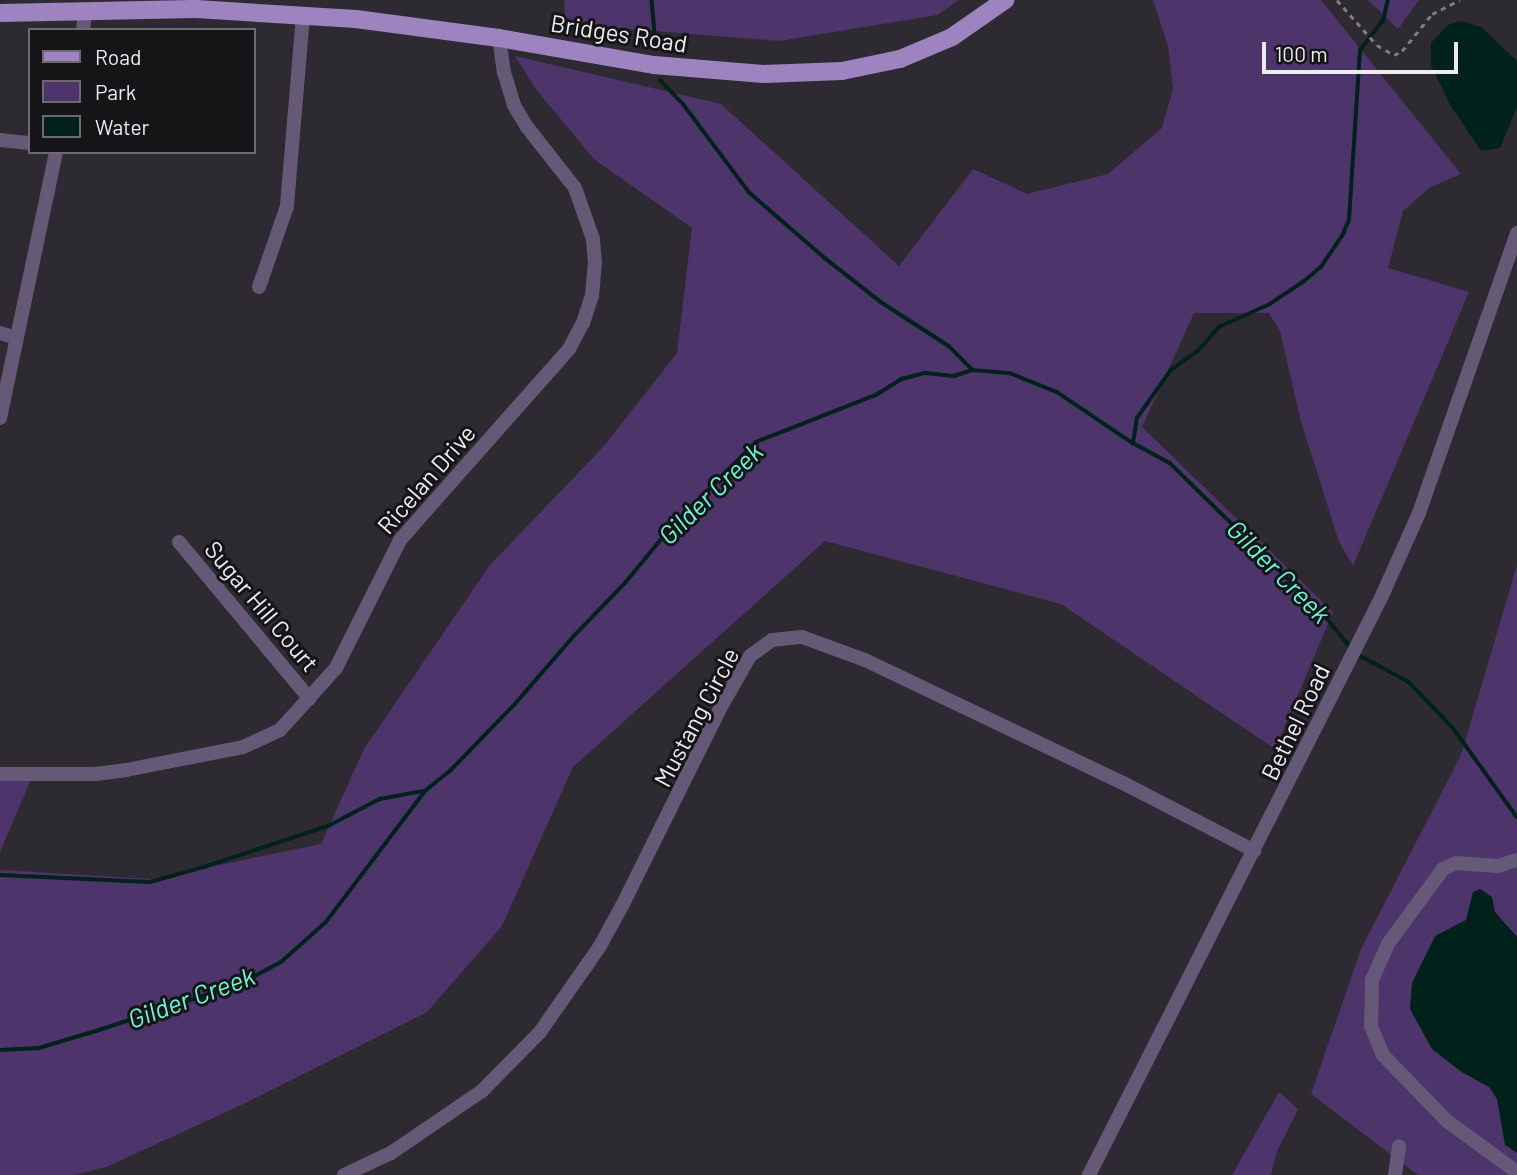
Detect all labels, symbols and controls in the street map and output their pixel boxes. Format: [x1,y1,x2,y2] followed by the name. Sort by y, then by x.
[549,8,689,58] street label: Bridges Road
[28,28,256,154] legend
[1265,28,1461,72] scale bar
[1275,41,1328,66] text: 100 m
[95,44,141,69] text: Road
[95,79,136,104] text: Park
[95,114,149,139] text: Water
[371,419,481,539] street label: Ricelan Drive
[651,436,769,550] water label: Gilder Creek
[1221,513,1337,629] water label: Gilder Creek
[199,535,325,677] street label: Sugar Hill Court
[647,643,745,791] street label: Mustang Circle
[1255,659,1335,785] street label: Bethel Road
[123,960,259,1034] water label: Gilder Creek

